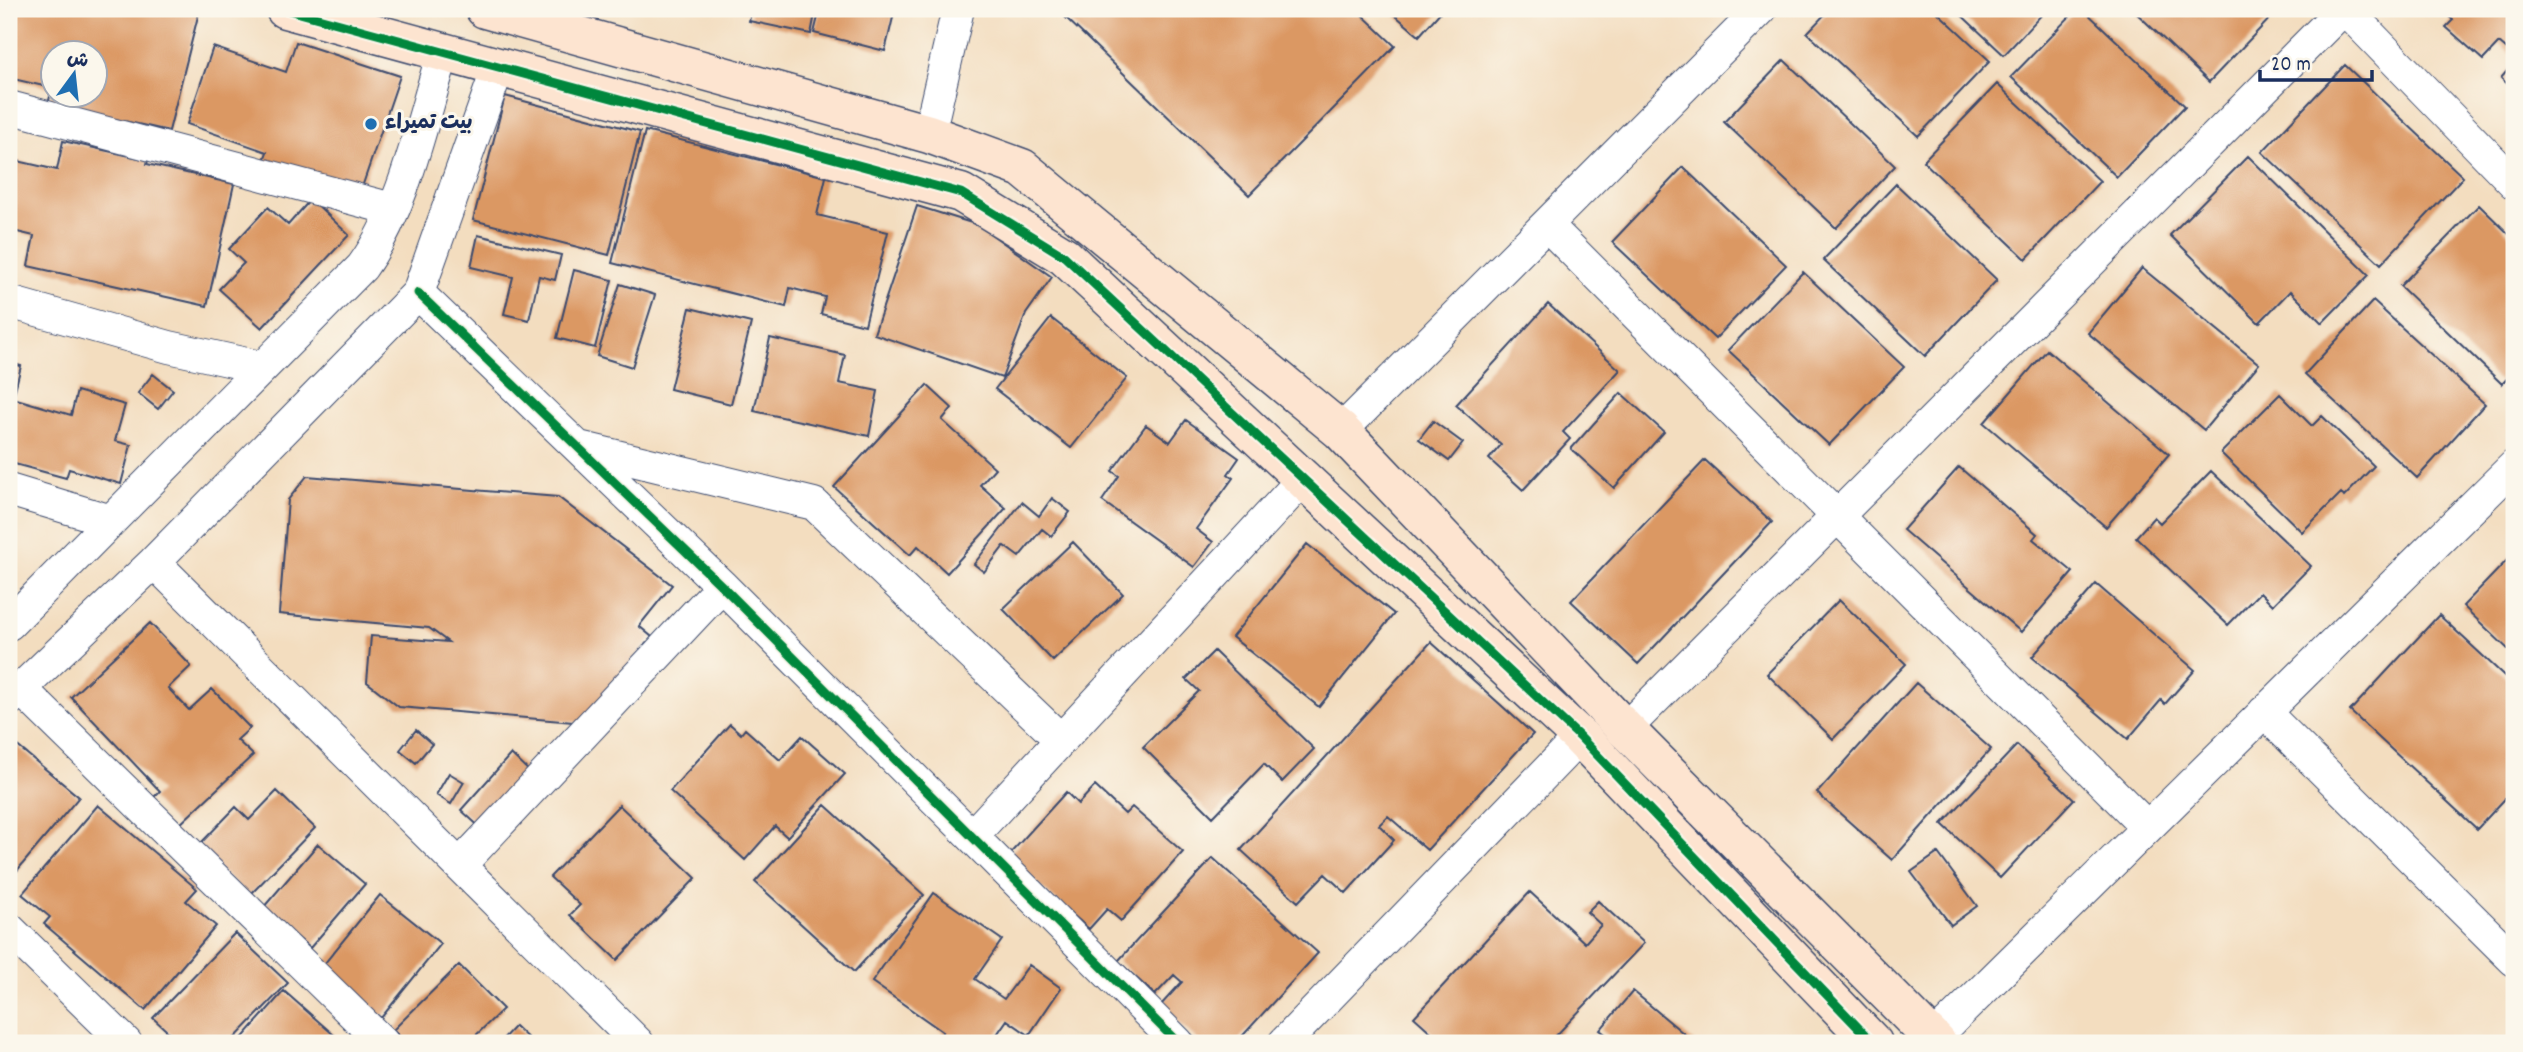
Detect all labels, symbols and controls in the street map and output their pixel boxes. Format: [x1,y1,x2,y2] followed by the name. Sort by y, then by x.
[38,38,108,108] north arrow
[2260,38,2372,82] scale bar
[64,45,91,77] text: ش
[2271,51,2311,81] text: 20 m
[385,109,473,139] place label: بيت تميراء
[363,116,379,132] marker: بيت تميراء

